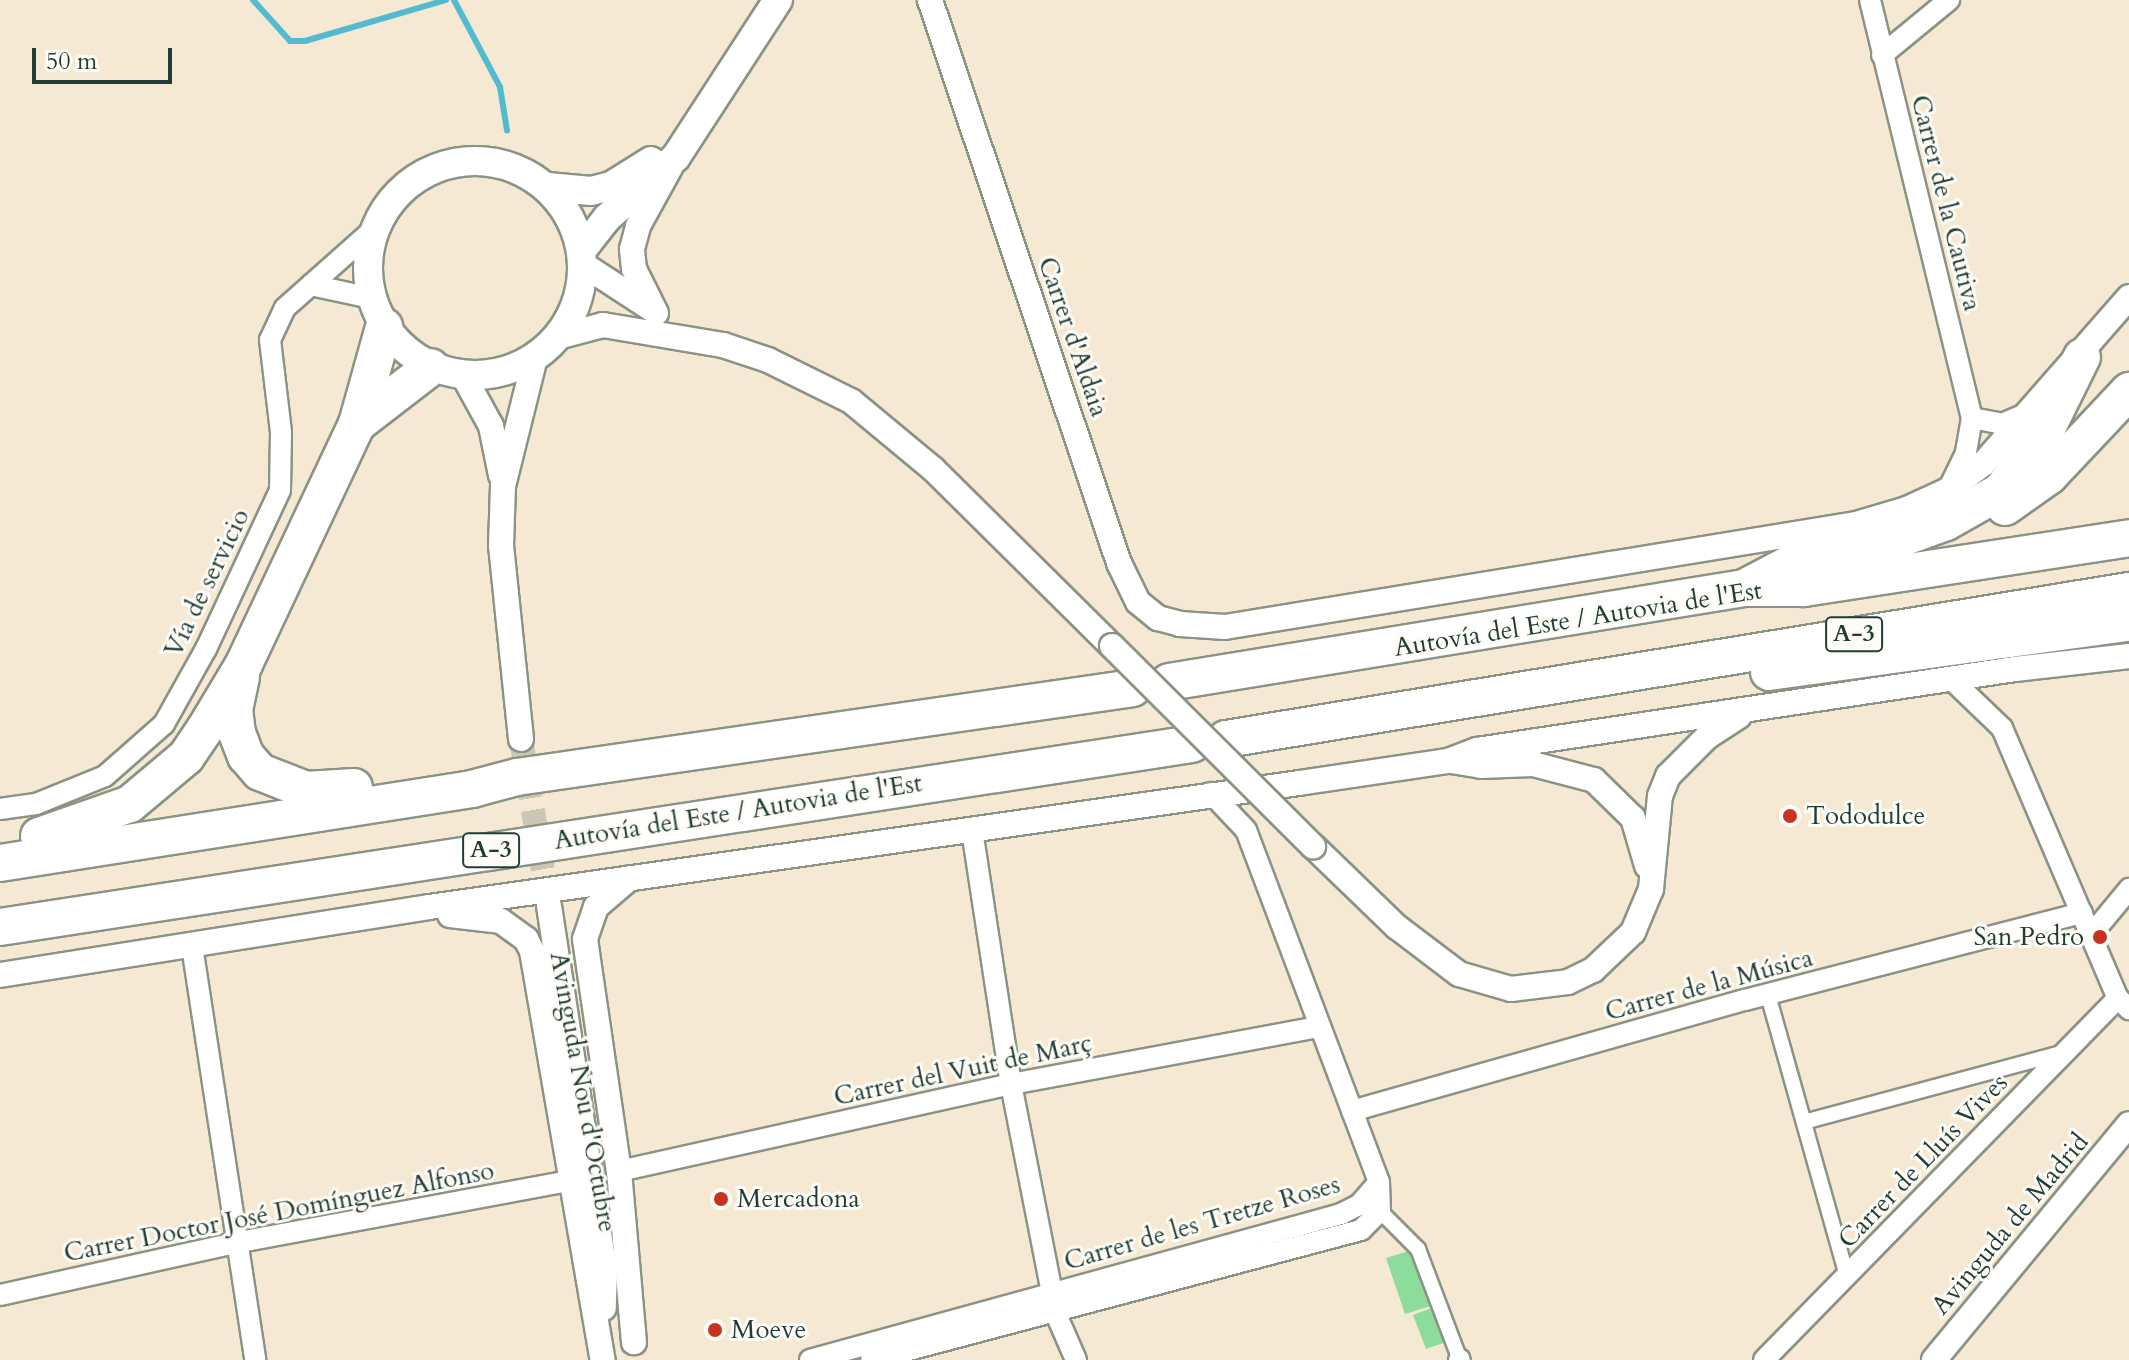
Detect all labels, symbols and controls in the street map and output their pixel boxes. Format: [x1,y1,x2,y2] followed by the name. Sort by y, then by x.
[36,32,176,82] scale bar
[46,45,97,78] text: 50 m
[1904,92,1988,314] street label: Carrer de la Cautiva
[1031,253,1115,421] street label: Carrer d'Aldaia
[158,504,256,662] street label: Vía de servicio
[1392,575,1764,663] street label: Autovía del Este / Autovia de l'Est
[1824,614,1884,654] road number: A-3
[552,768,924,856] street label: Autovía del Este / Autovia de l'Est
[1806,800,1925,832] place label: Tododulce
[1781,807,1799,825] marker: Tododulce
[461,830,521,870] road number: A-3
[1973,921,2084,953] place label: San Pedro
[2091,928,2109,946] marker: San Pedro
[1602,942,1816,1028] street label: Carrer de la Música
[543,949,623,1235] street label: Avinguda Nou d'Octubre
[831,1027,1095,1113] street label: Carrer del Vuit de Març
[1832,1067,2014,1255] street label: Carrer de Lluís Vives
[1925,1127,2095,1321] street label: Avinguda de Madrid
[61,1155,497,1269] street label: Carrer Doctor José Domínguez Alfonso
[1061,1169,1343,1277] street label: Carrer de les Tretze Roses
[737,1183,860,1215] place label: Mercadona
[712,1190,730,1208] marker: Mercadona
[731,1314,806,1346] place label: Moeve
[706,1321,724,1339] marker: Moeve

